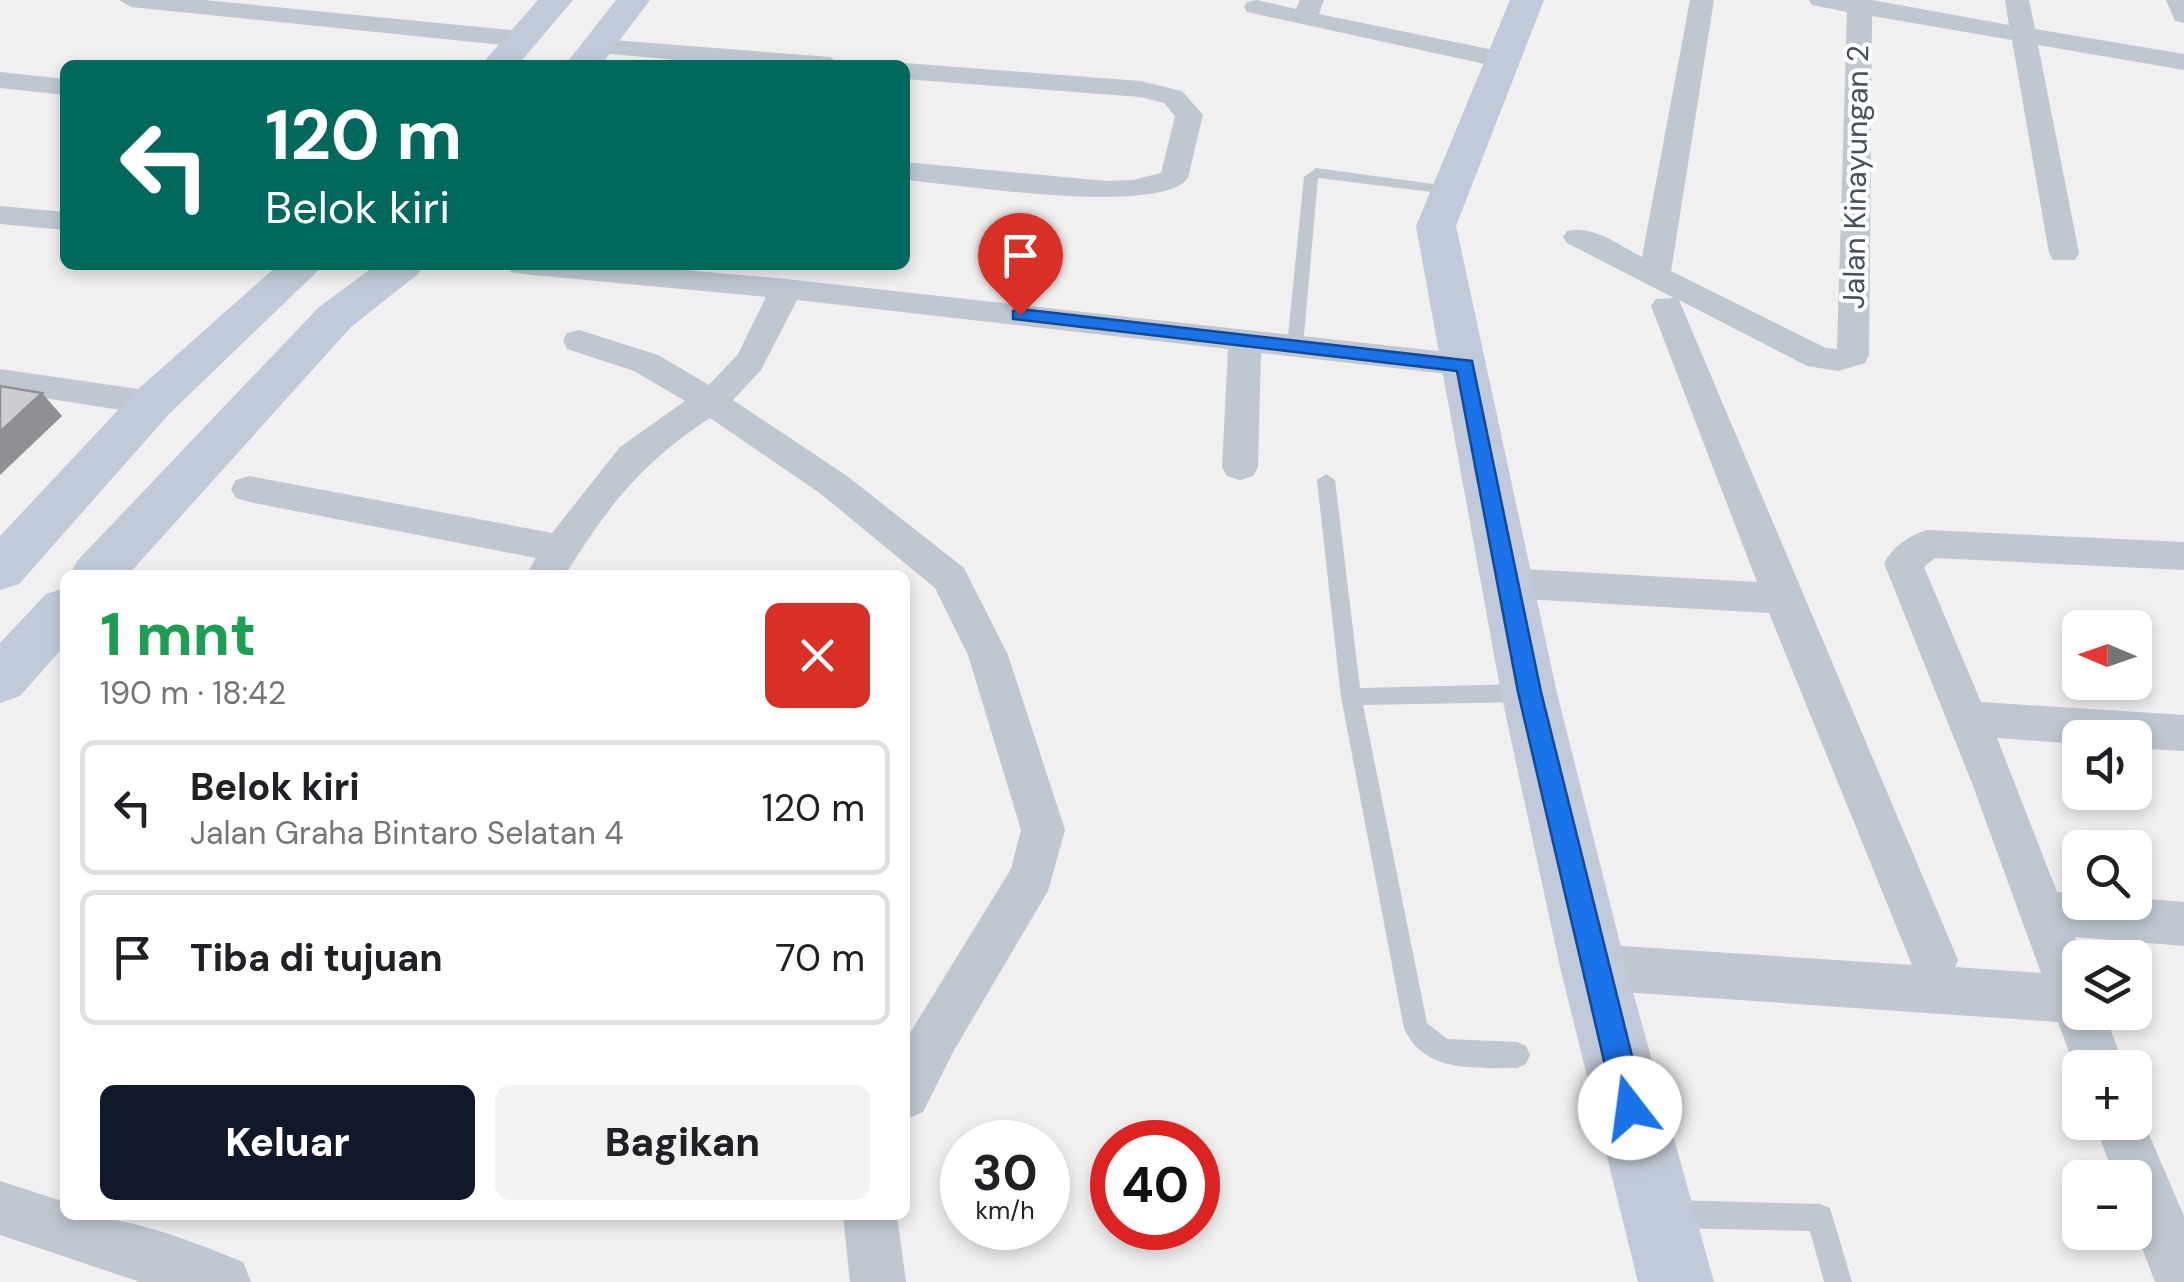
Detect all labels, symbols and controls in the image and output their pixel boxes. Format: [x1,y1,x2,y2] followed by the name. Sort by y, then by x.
[1834,45,1877,309] street label: Jalan Kinayungan 2
[265,90,462,181] text: 120 m
[100,100,230,230] icon: left
[265,178,450,237] text: Belok kiri
[978,213,1063,316] pin
[993,228,1048,283] icon: arrive
[100,595,256,674] text: 1 mnt
[765,603,870,708] button: close
[2062,610,2152,700] north arrow
[2062,610,2152,1250] map controls
[100,672,286,714] text: 190 m · 18:42
[2062,720,2152,810] button: sound
[190,762,360,812] text: Belok kiri
[105,780,160,835] icon: left
[762,783,865,833] text: 120 m
[190,812,624,854] text: Jalan Graha Bintaro Selatan 4
[2062,830,2152,920] button: search
[105,930,160,985] icon: arrive
[190,933,443,983] text: Tiba di tujuan
[775,933,865,983] text: 70 m
[2062,940,2152,1030] button: layers
[2062,1050,2152,1140] button: +
[1578,1056,1682,1160] position arrow
[100,1085,475,1200] button: Keluar
[495,1085,870,1200] button: Bagikan
[1090,1120,1220,1250] speed limit sign: 40
[972,1140,1038,1206] text: 30
[2062,1160,2152,1250] button: −
[975,1194,1035,1227] text: km/h

